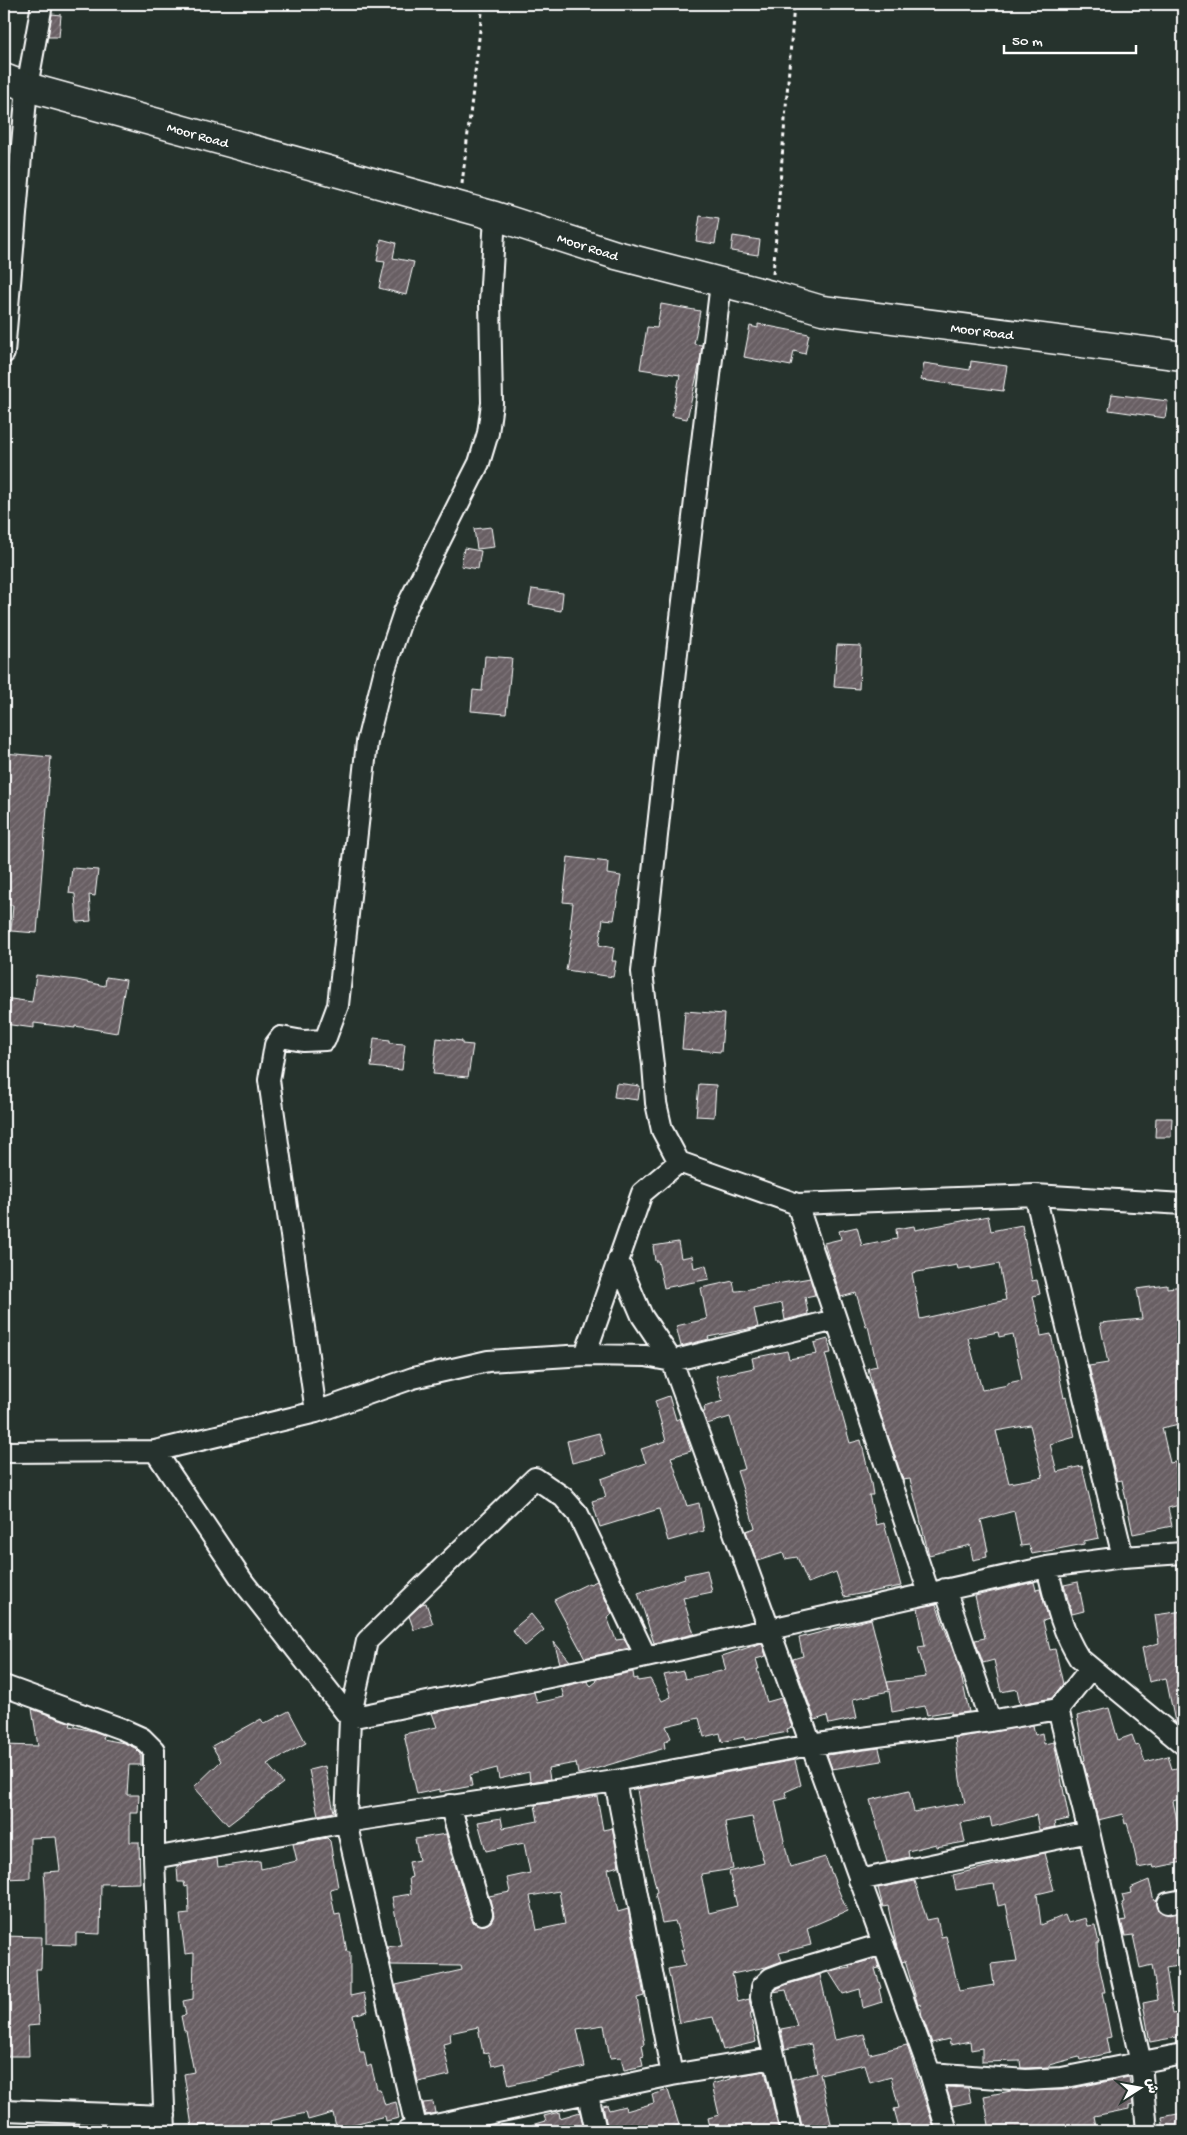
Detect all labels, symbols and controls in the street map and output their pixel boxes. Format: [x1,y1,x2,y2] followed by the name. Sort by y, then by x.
[1004,22,1137,54] scale bar
[1012,33,1043,51] text: 50 m
[165,120,232,154] street label: Moor Road
[555,231,622,267] street label: Moor Road
[949,320,1016,346] street label: Moor Road
[1114,2062,1164,2112] north arrow
[1140,2077,1160,2095] text: ش

